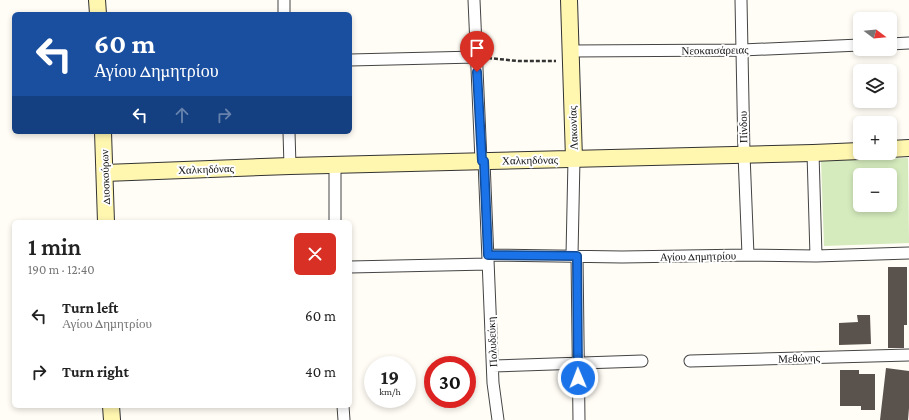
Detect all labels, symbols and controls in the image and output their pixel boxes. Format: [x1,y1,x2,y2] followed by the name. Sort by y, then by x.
[853,12,897,56] north arrow
[853,12,897,212] map controls
[28,28,80,80] icon: left
[94,28,155,59] text: 60 m
[460,31,494,72] pin
[466,37,488,59] icon: arrive
[681,43,749,57] street label: Νεοκαισάρειας
[94,61,219,81] text: Αγίου Δημητρίου
[853,64,897,108] button: layers
[129,104,151,126] icon: left
[171,104,193,126] icon: ahead
[213,104,235,126] icon: right
[566,105,580,150] street label: Λακωνίας
[737,110,749,143] street label: Πίνδου
[853,116,897,160] button: +
[98,149,112,205] street label: Διοσκούρων
[502,154,559,166] street label: Χαλκηδόνας
[178,162,235,176] street label: Χαλκηδόνας
[853,168,897,212] button: −
[28,233,81,260] text: 1 min
[294,233,336,275] button: close
[660,249,737,264] street label: Αγίου Δημητρίου
[28,262,95,277] text: 190 m · 12:40
[62,300,118,316] text: Turn left
[28,305,50,327] icon: left
[305,308,336,324] text: 60 m
[62,316,152,331] text: Αγίου Δημητρίου
[485,316,499,368] street label: Πολυδεύκη
[778,351,821,365] street label: Μεθώνης
[424,356,476,408] speed limit sign: 30
[557,357,599,399] position arrow
[28,361,50,383] icon: right
[62,364,129,380] text: Turn right
[305,364,336,380] text: 40 m
[381,366,399,388] text: 19
[379,386,401,397] text: km/h

